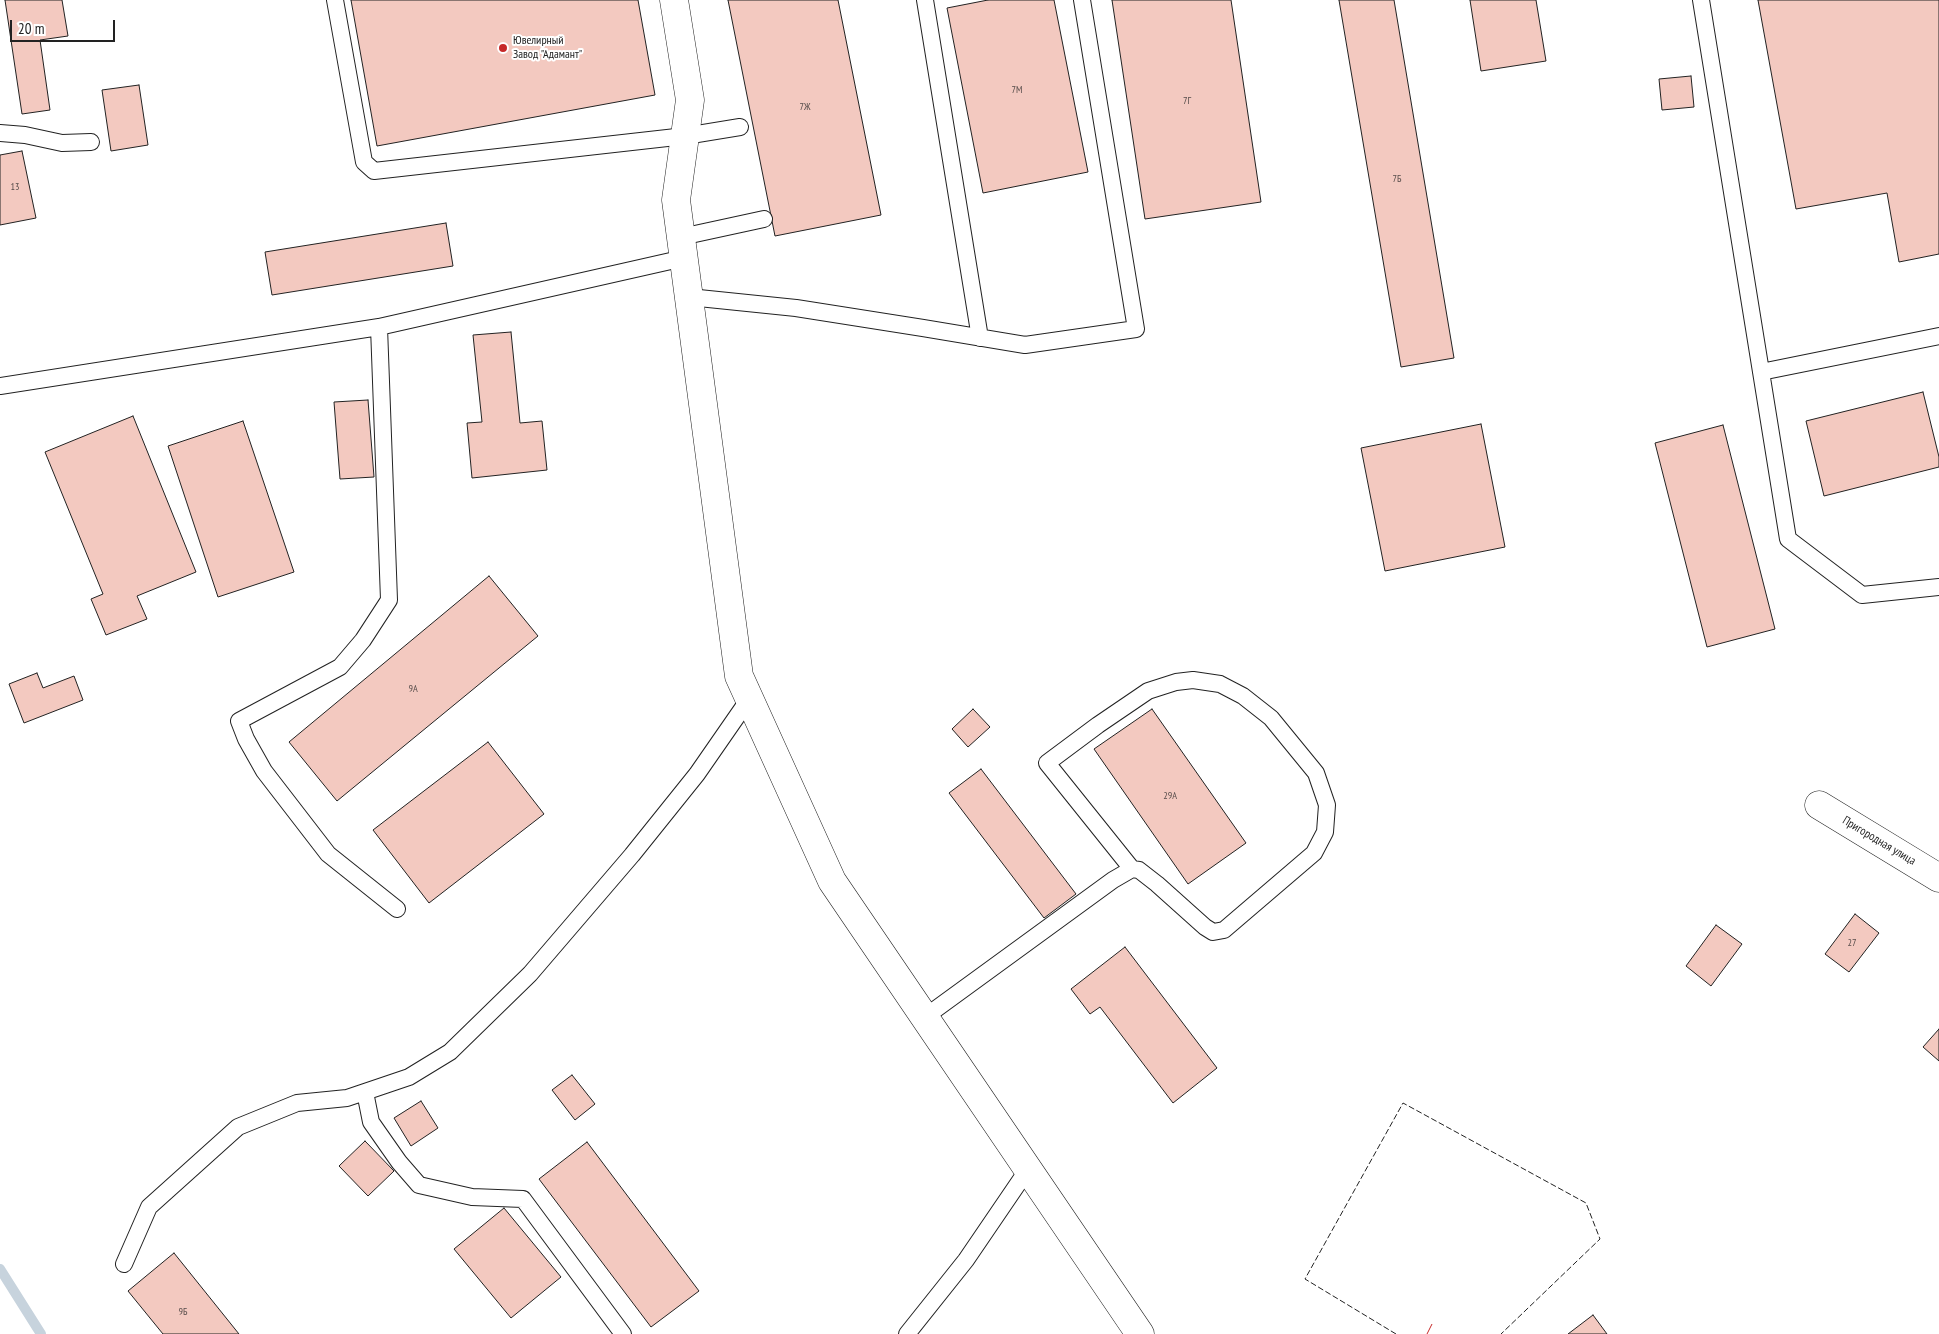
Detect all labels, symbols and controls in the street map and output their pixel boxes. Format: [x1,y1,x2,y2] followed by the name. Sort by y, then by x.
[12,10,118,42] scale bar
[18,19,44,38] text: 20 m
[513,34,582,62] place label: Ювелирный Завод "Адамант"
[497,42,509,54] marker: Ювелирный Завод "Адамант"
[1012,84,1022,96] house number: 7М
[1183,95,1191,107] house number: 7Г
[799,101,811,113] house number: 7Ж
[1393,173,1401,185] house number: 7Б
[11,181,19,193] house number: 13
[408,683,418,695] house number: 9А
[1163,790,1177,802] house number: 29А
[1840,813,1918,869] street label: Пригородная улица
[1848,937,1856,949] house number: 27
[179,1306,187,1318] house number: 9Б

